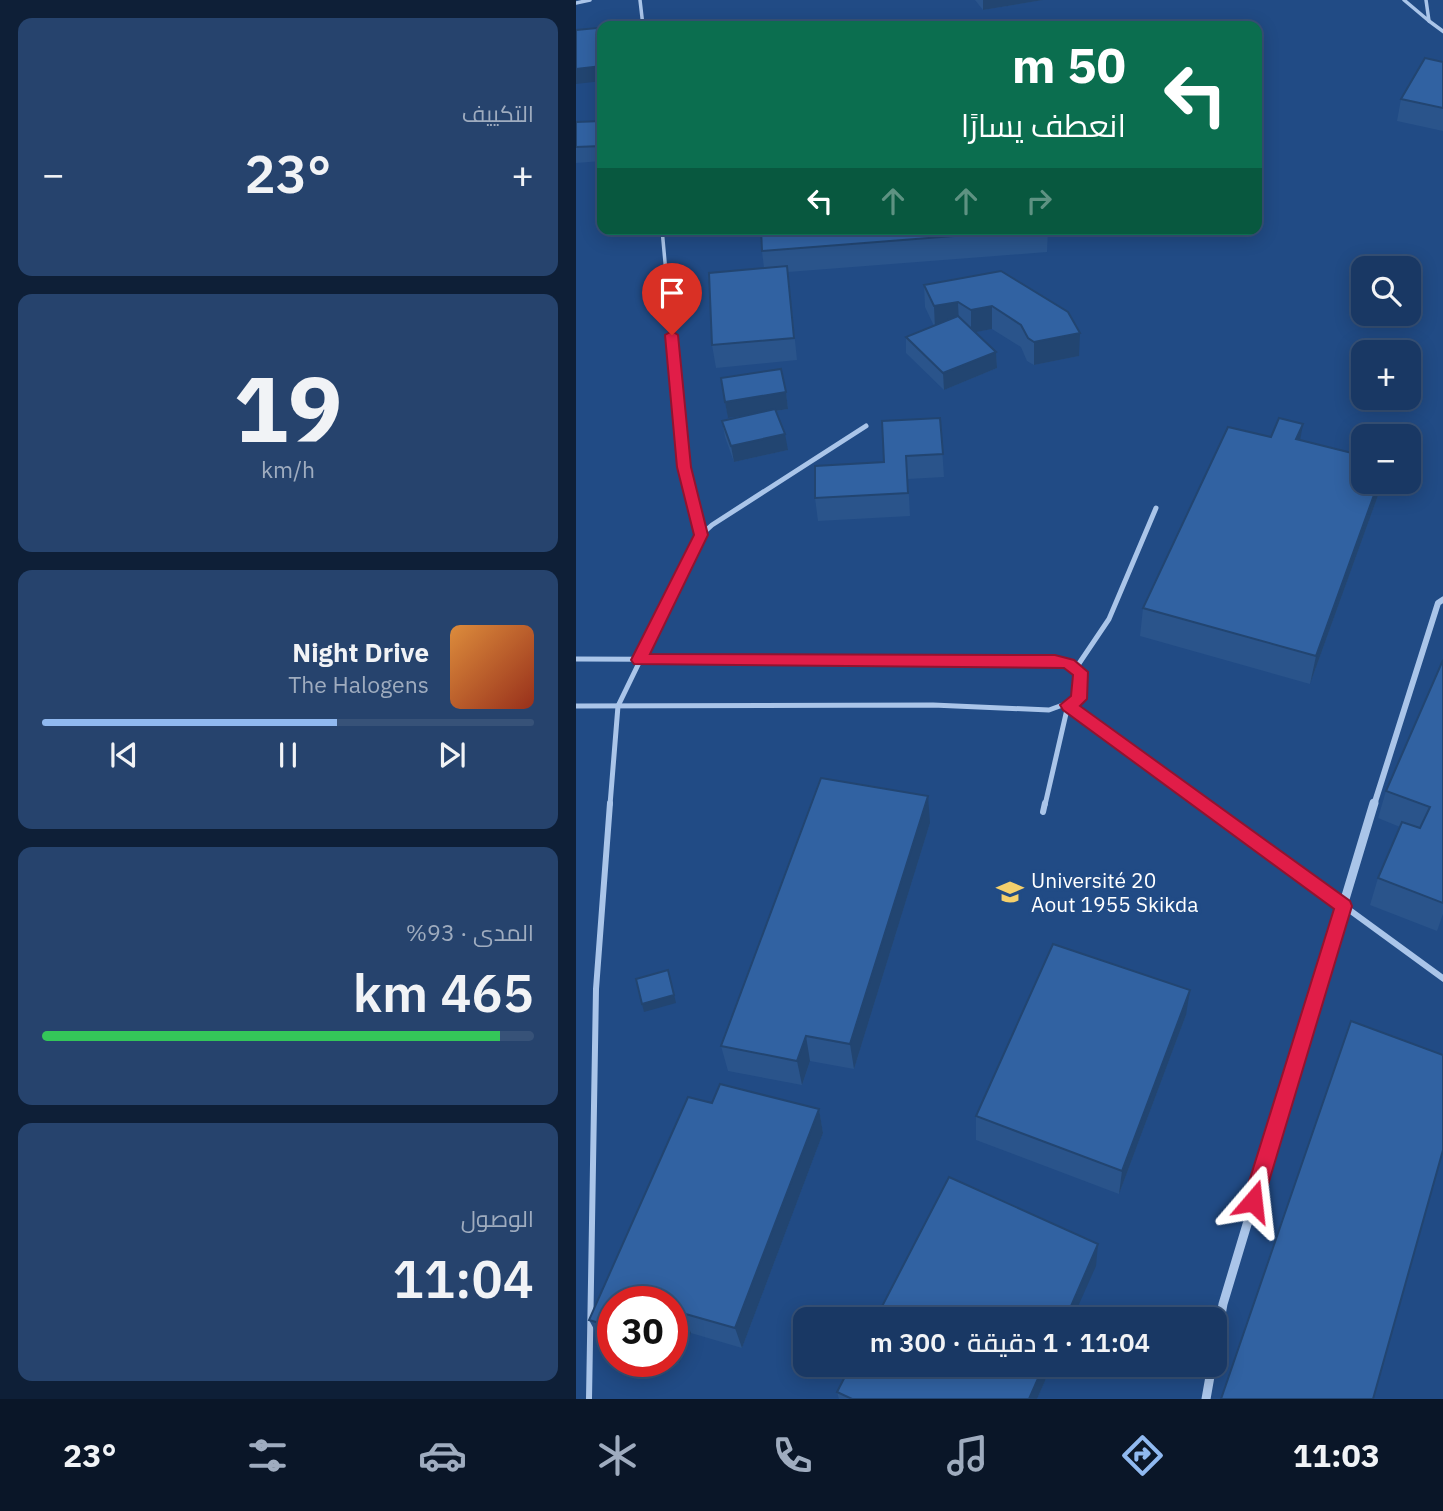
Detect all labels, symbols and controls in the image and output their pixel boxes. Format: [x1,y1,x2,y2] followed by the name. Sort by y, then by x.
[1012,33,1126,96] text: 50 m
[1150,49,1241,140] icon: left
[462,98,534,128] text: التكييف
[961,104,1126,146] text: انعطف يسارًا
[245,140,331,207] text: 23°
[42,149,65,198] text: −
[511,149,534,198] text: +
[801,182,839,220] icon: left
[874,182,912,220] icon: ahead
[947,182,985,220] icon: ahead
[1020,182,1058,220] icon: right
[1351,256,1421,494] map controls
[1351,256,1421,326] button: search
[642,263,702,335] pin
[653,274,691,312] icon: arrive
[1351,340,1421,410] button: +
[233,349,343,467] text: 19
[1351,424,1421,494] button: −
[261,454,315,484] text: km/h
[292,635,429,669] text: Night Drive
[288,669,429,699] text: The Halogens
[105,736,143,774] icon: previous
[269,736,307,774] icon: pause
[433,736,471,774] icon: next
[1031,866,1199,918] place label: Université 20 Aout 1955 Skikda
[995,877,1025,907] school or university icon: Université 20 Aout 1955 Skikda
[406,917,534,947] text: المدى · 93%
[353,959,534,1026] text: 465 km
[1216,1164,1290,1238] position arrow
[461,1203,534,1233] text: الوصول
[393,1245,534,1312] text: 11:04
[597,1286,688,1377] speed limit sign: 30
[870,1325,1150,1359] text: 11:04 · 1 دقيقة · 300 m
[243,1431,292,1480] icon: filters
[418,1431,467,1480] icon: car
[593,1431,642,1480] icon: climate
[768,1431,817,1480] icon: phone
[943,1431,992,1480] icon: music
[1118,1431,1167,1480] icon: directions
[63,1434,117,1476] text: 23°
[1293,1434,1380,1476] text: 11:03

